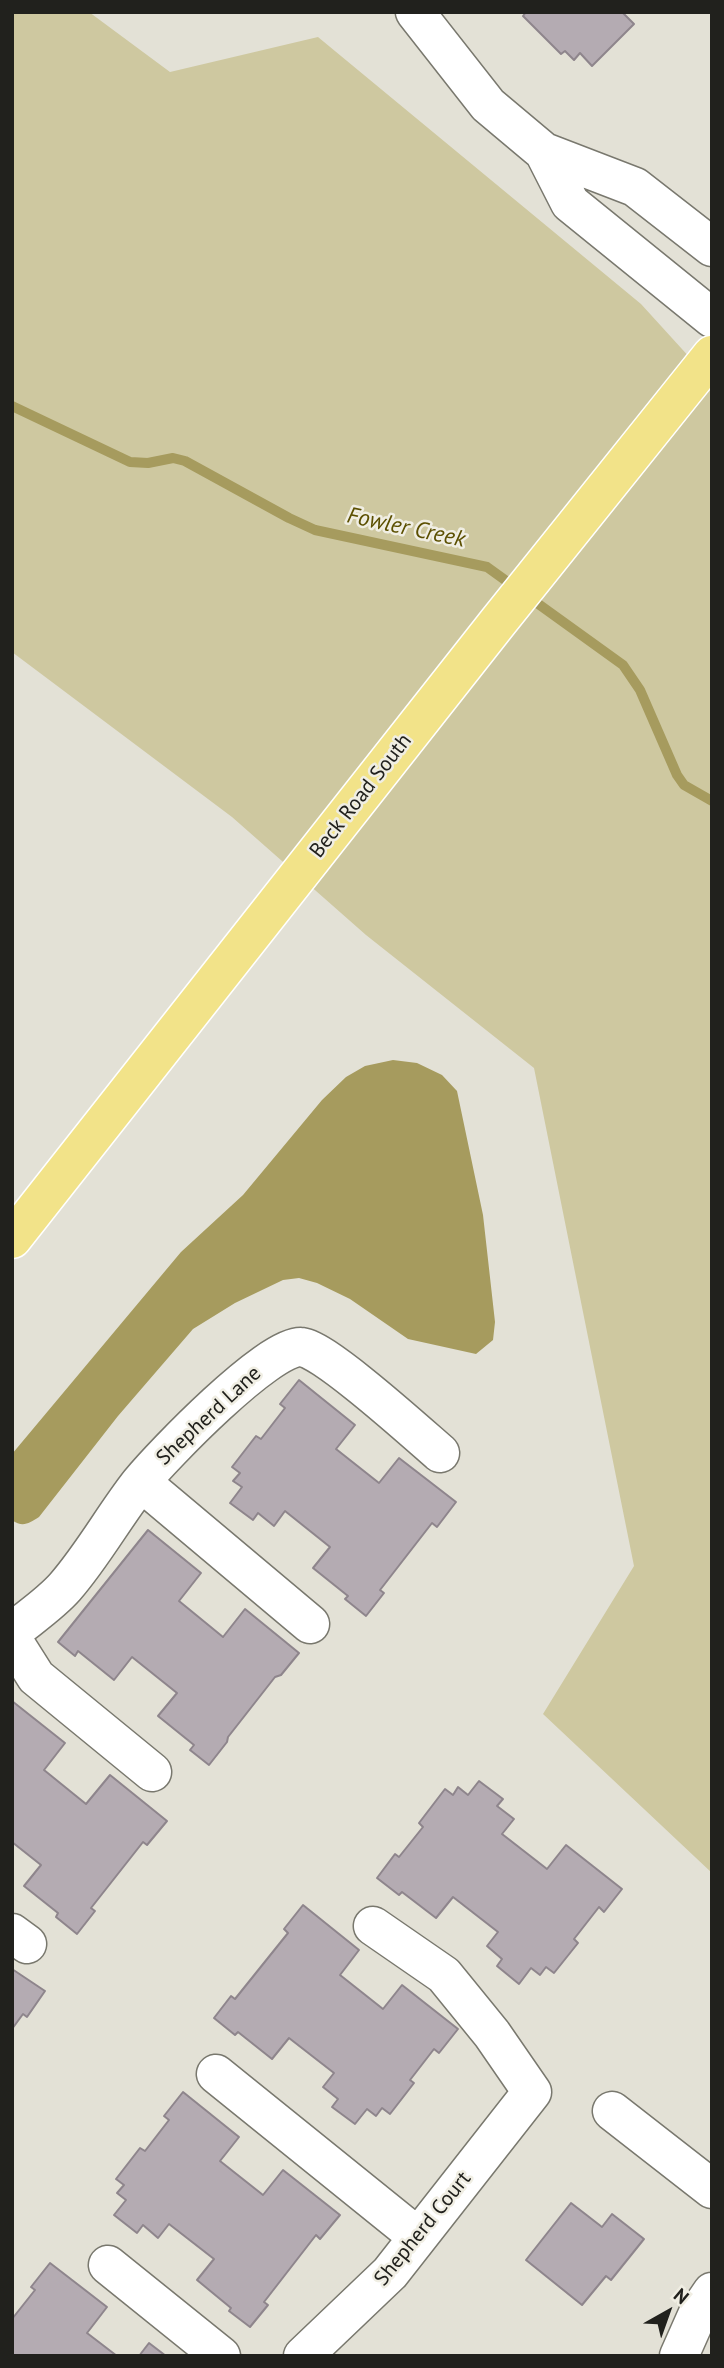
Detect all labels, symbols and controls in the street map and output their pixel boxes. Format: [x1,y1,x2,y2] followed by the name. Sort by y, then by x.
[344,502,468,554] water label: Fowler Creek
[305,729,417,863] street label: Beck Road South
[151,1361,267,1471] street label: Shepherd Lane
[369,2167,477,2291] street label: Shepherd Court
[633,2277,703,2347] north arrow
[669,2283,694,2309] text: N

